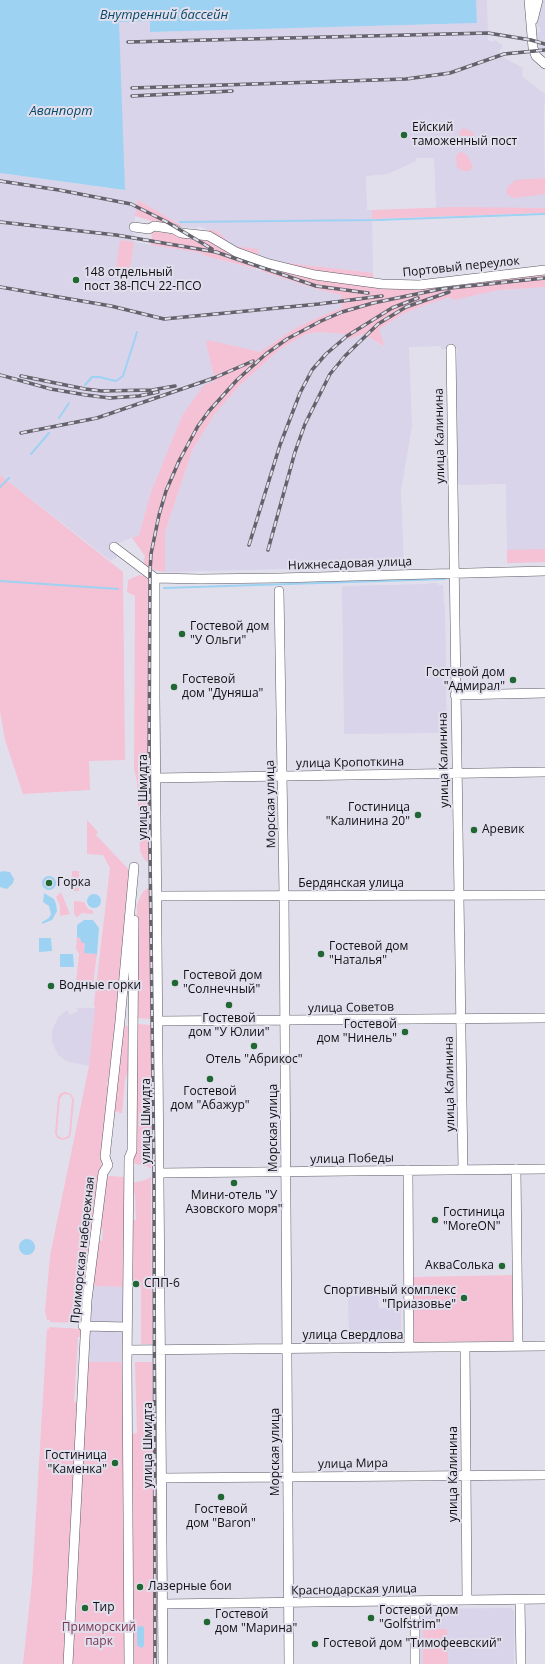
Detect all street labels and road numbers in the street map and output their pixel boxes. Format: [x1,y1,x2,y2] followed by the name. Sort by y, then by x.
[402,254,520,280] street label: Портовый переулок
[432,388,448,484] street label: улица Калинина
[288,555,412,573] street label: Нижнесадовая улица
[436,712,452,808] street label: улица Калинина
[137,754,151,840] street label: улица Шмидта
[296,755,404,771] street label: улица Кропоткина
[263,760,279,848] street label: Морская улица
[298,877,404,891] street label: Бердянская улица
[308,1000,394,1016] street label: улица Советов
[442,1036,458,1132] street label: улица Калинина
[140,1078,154,1164] street label: улица Шмидта
[267,1084,281,1172] street label: Морская улица
[310,1151,394,1167] street label: улица Победы
[68,1176,98,1324] street label: Приморская набережная
[303,1329,403,1343] street label: улица Свердлова
[142,1402,156,1488] street label: улица Шмидта
[269,1408,283,1496] street label: Морская улица
[447,1426,461,1522] street label: улица Калинина
[318,1456,388,1472] street label: улица Мира
[291,1582,417,1598] street label: Краснодарская улица

